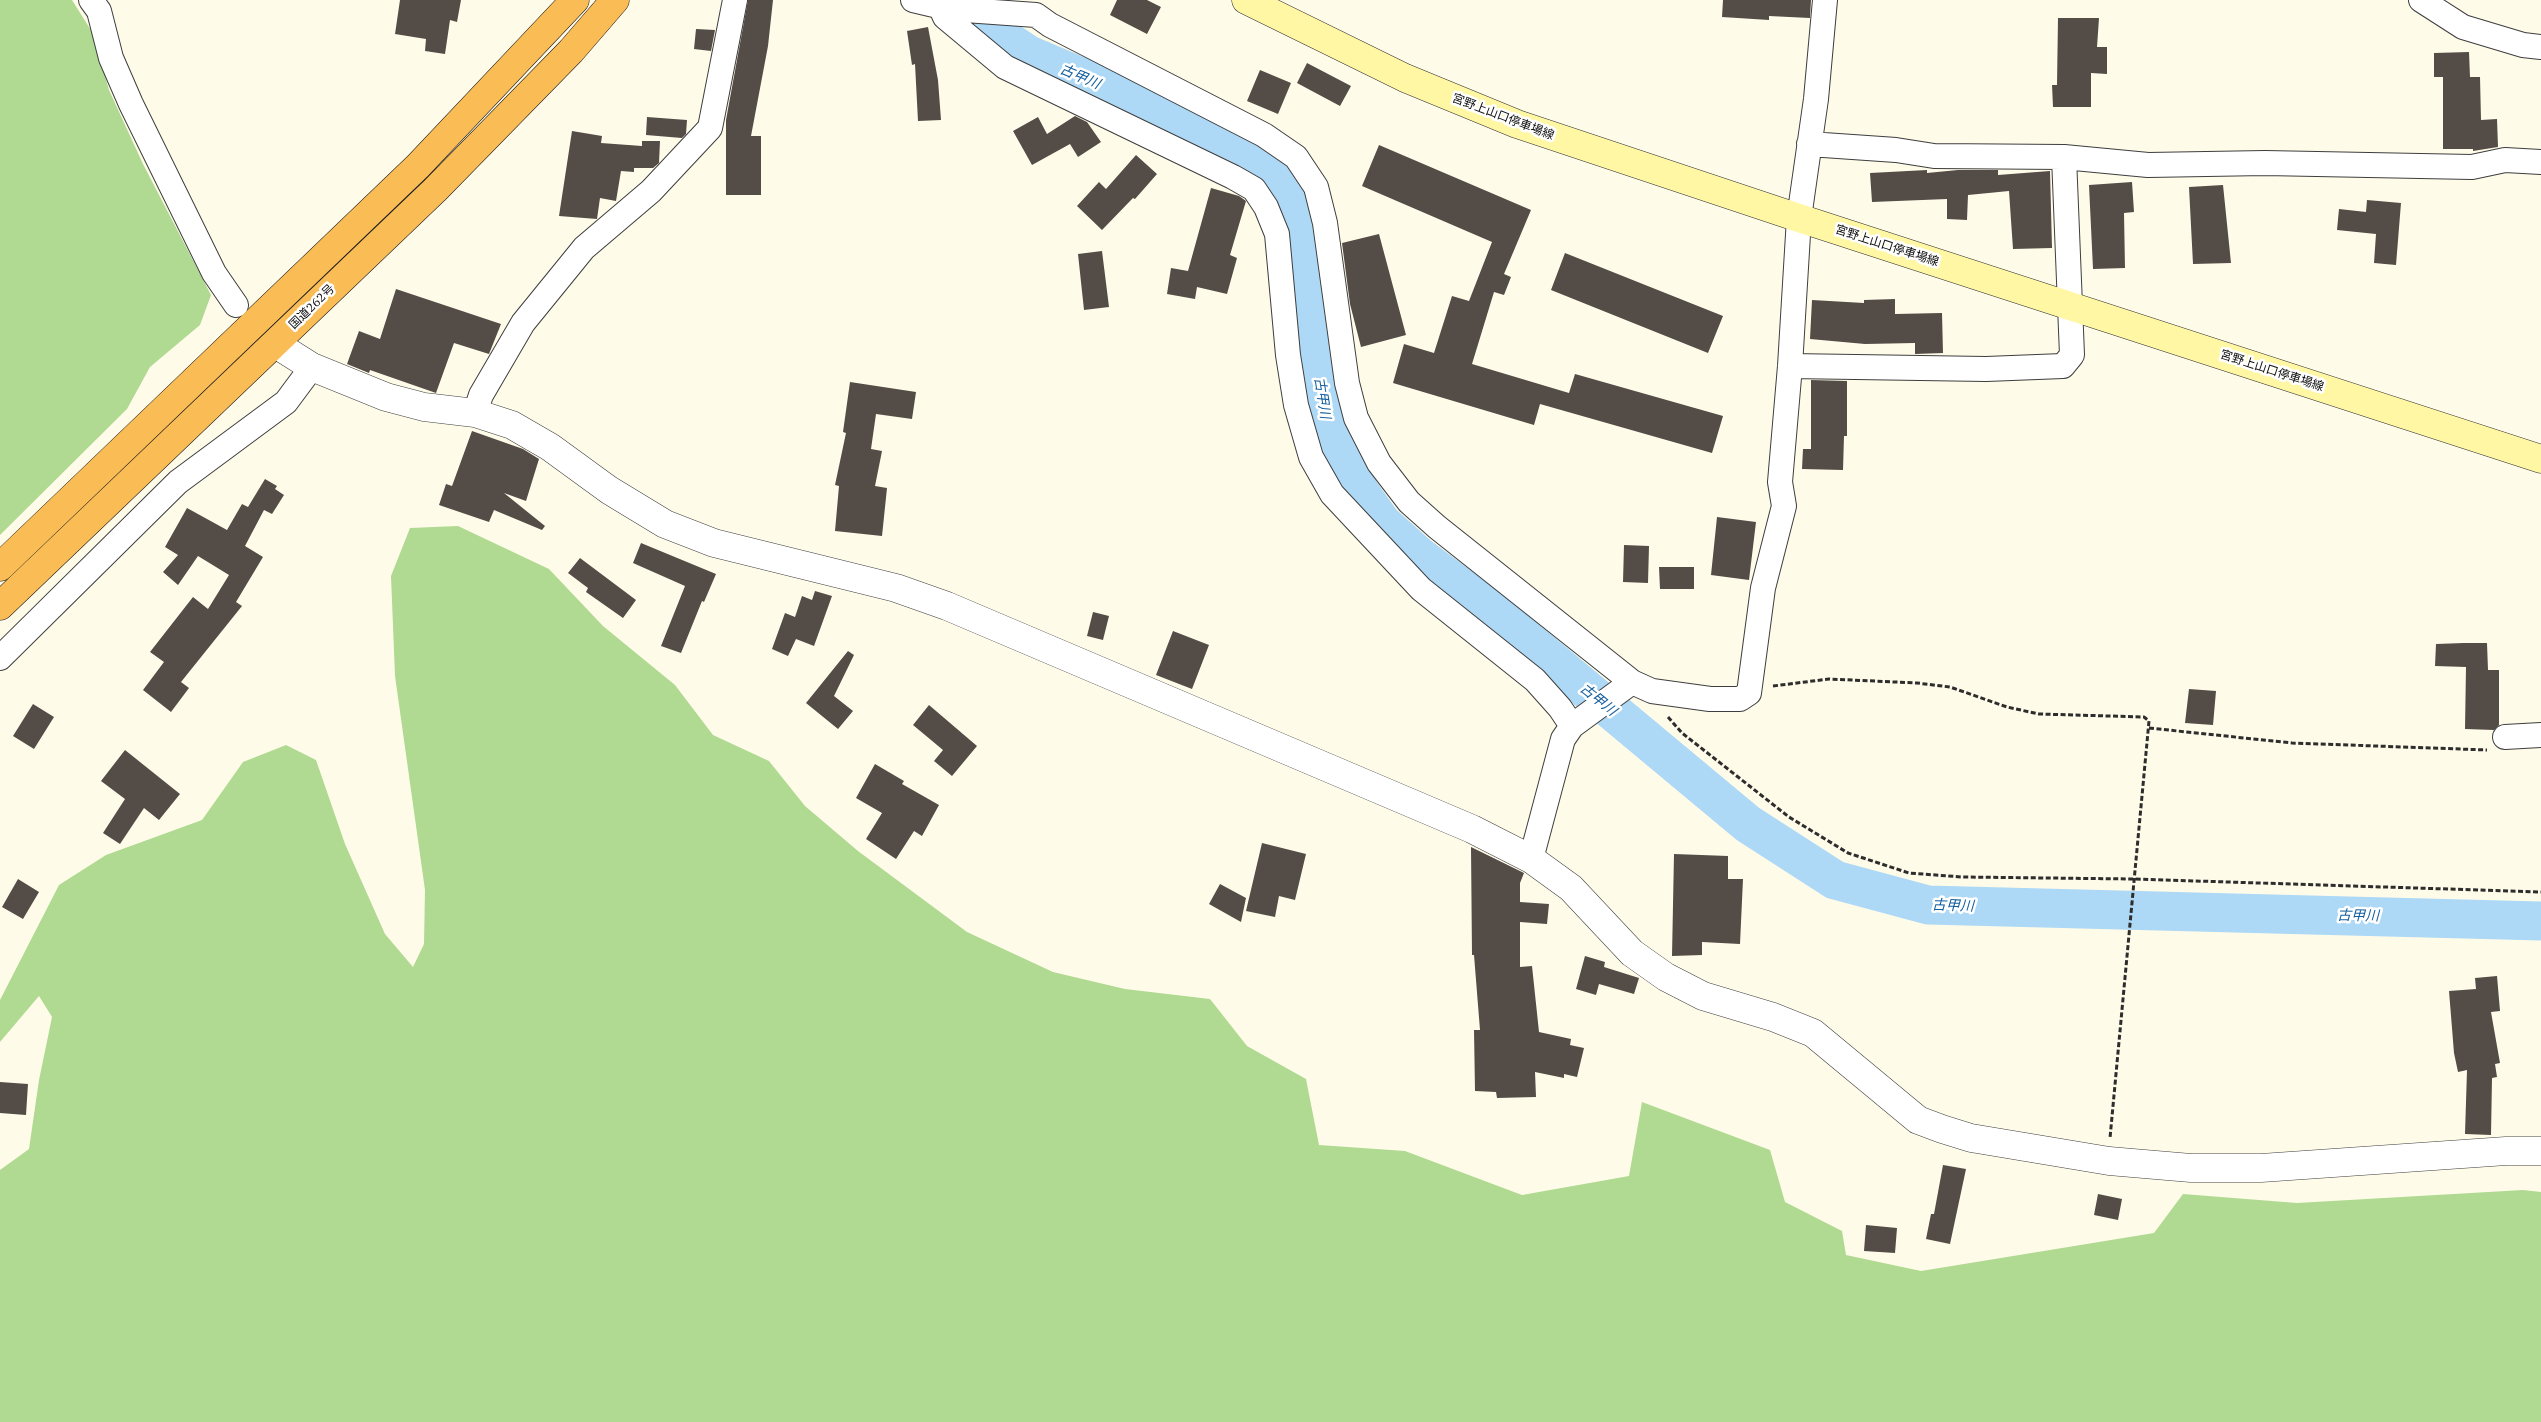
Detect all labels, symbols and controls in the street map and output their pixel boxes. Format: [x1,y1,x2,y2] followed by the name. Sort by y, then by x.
[1057,61,1103,93] water label: 古甲川
[1450,91,1556,143] street label: 宮野上山口停車場線
[1833,222,1941,270] street label: 宮野上山口停車場線
[286,282,338,332] street label: 国道262号
[2218,347,2326,395] street label: 宮野上山口停車場線
[1310,376,1334,420] water label: 古甲川
[1576,680,1620,720] water label: 古甲川
[1932,897,1974,915] water label: 古甲川
[2337,907,2379,925] water label: 古甲川

